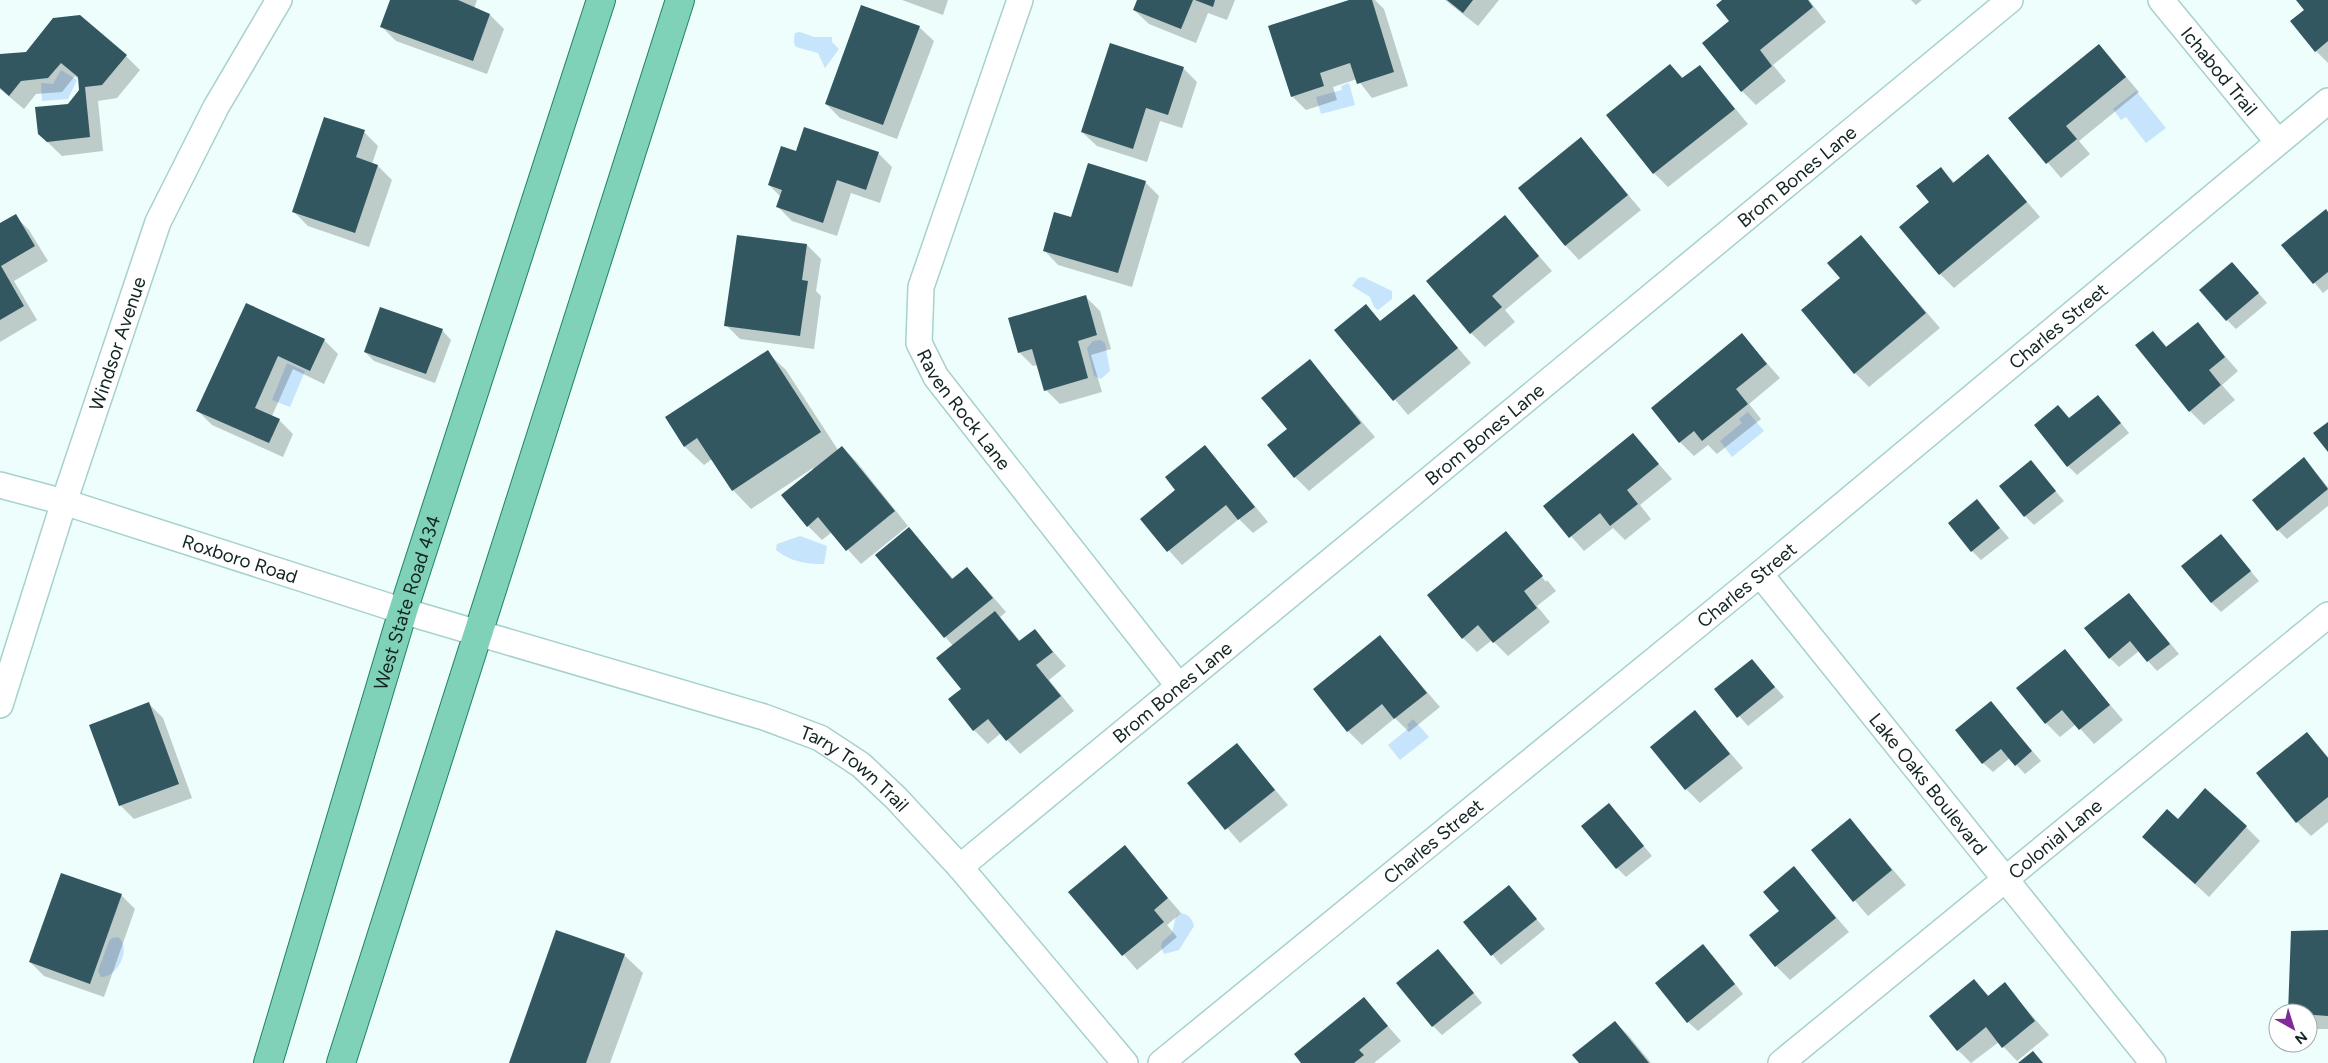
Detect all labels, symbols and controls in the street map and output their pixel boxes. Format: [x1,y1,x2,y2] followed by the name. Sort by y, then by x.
[2176,22,2262,120] street label: Ichabod Trail
[1733,121,1861,232] street label: Brom Bones Lane
[85,274,151,414] street label: Windsor Avenue
[2004,278,2112,374] street label: Charles Street
[912,345,1015,475] street label: Raven Rock Lane
[1420,379,1549,490] street label: Brom Bones Lane
[369,512,445,693] street label: West State Road 434
[179,530,300,588] street label: Roxboro Road
[1692,538,1801,633] street label: Charles Street
[1108,636,1237,748] street label: Brom Bones Lane
[1864,708,1992,860] street label: Lake Oaks Boulevard
[797,721,914,816] street label: Tarry Town Trail
[1379,794,1488,889] street label: Charles Street
[2004,794,2107,884] street label: Colonial Lane
[2268,1003,2318,1053] north arrow
[2291,1028,2310,1048] text: N

